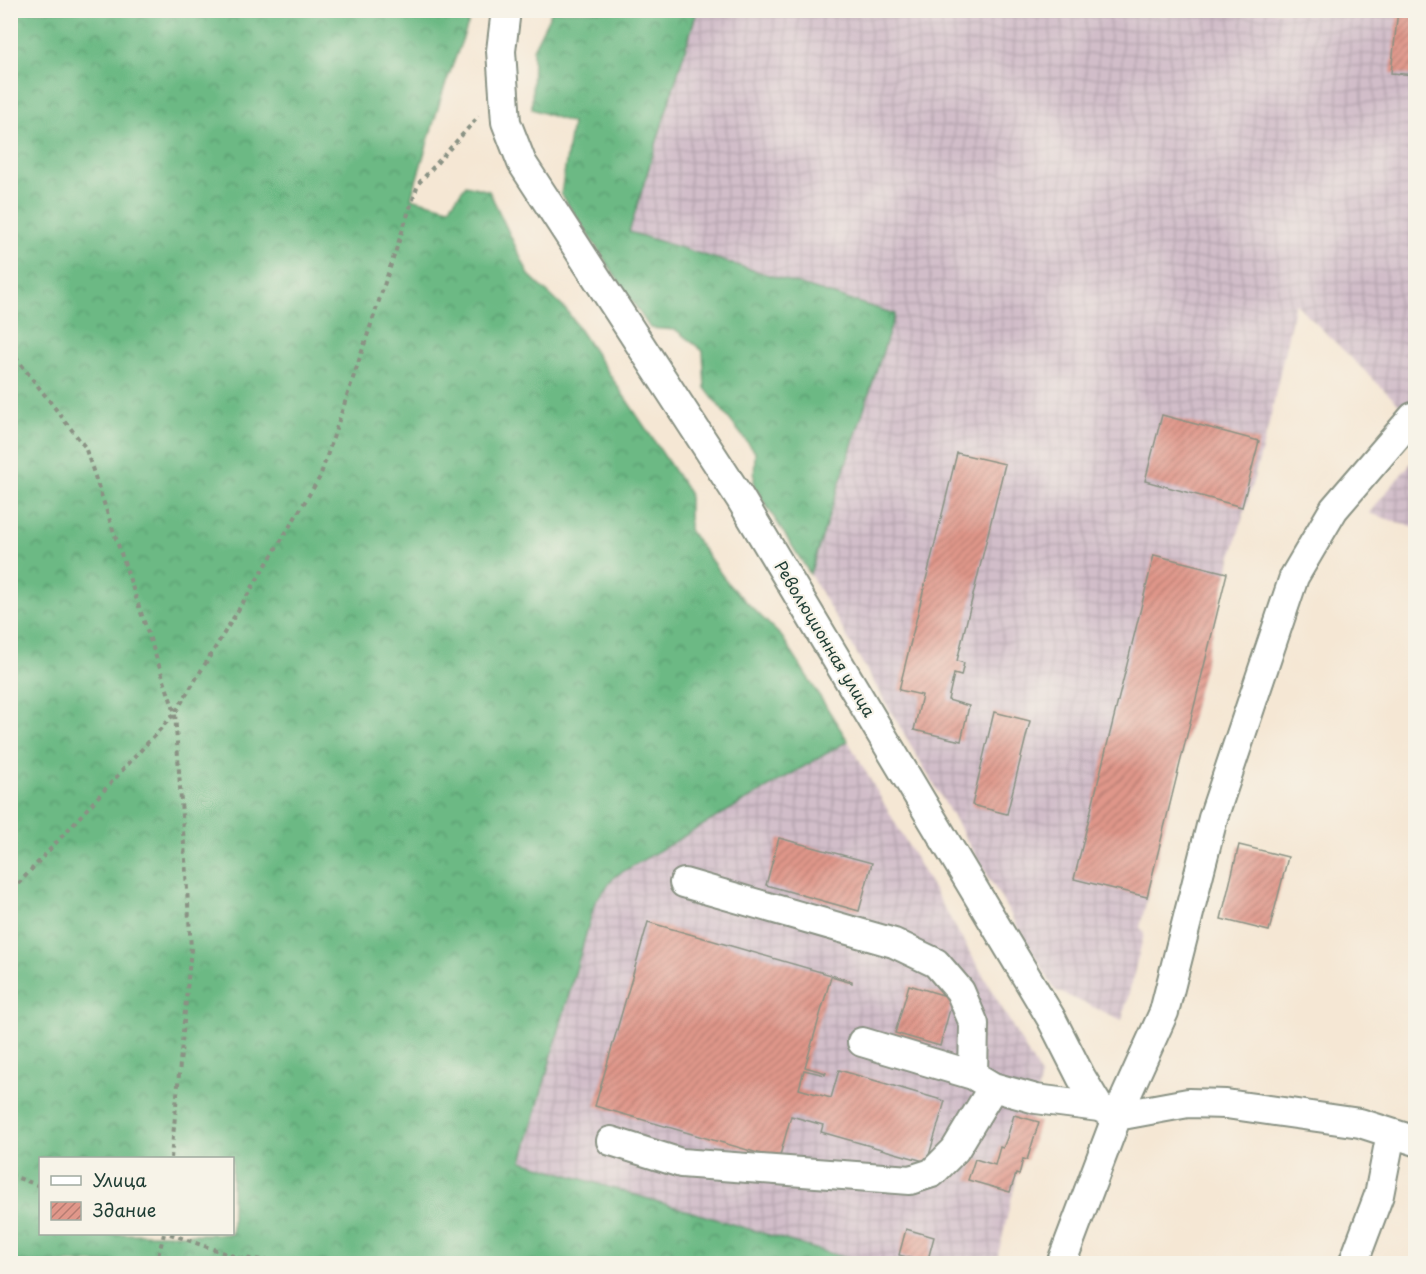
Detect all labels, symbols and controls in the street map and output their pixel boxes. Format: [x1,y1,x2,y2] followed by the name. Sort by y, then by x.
[770,556,882,721] street label: Революционная улица
[39,1157,234,1235] legend
[93,1166,147,1193] text: Улица
[93,1196,156,1223] text: Здание

